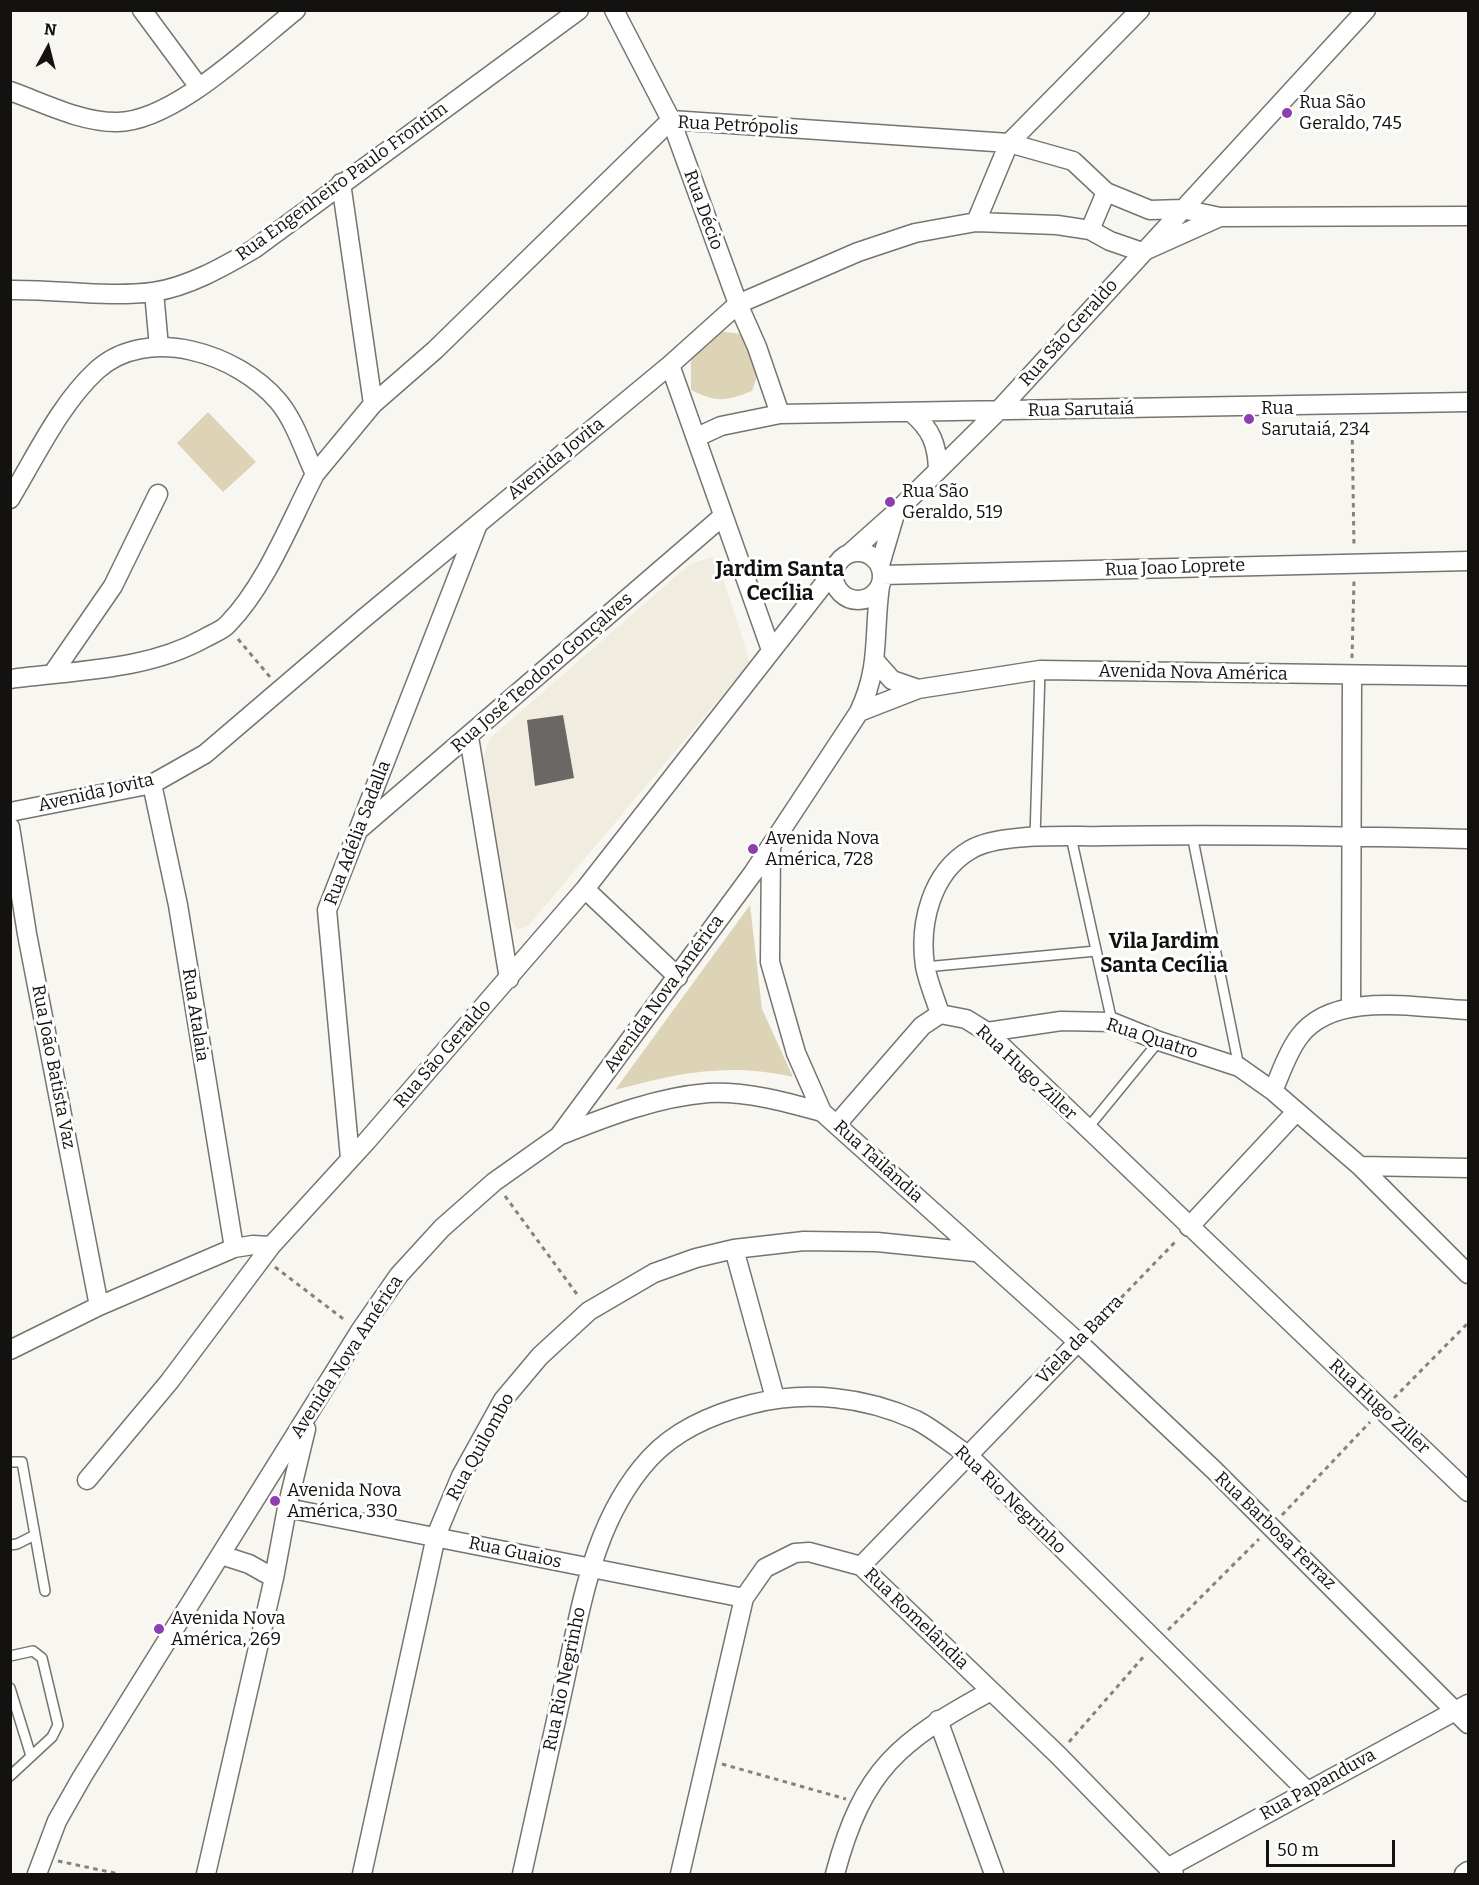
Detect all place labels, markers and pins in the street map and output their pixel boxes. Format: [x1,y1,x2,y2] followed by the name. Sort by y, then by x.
[1299,92,1402,134] place label: Rua São Geraldo, 745
[1280,106,1294,120] marker: Rua São Geraldo, 745
[1261,398,1370,440] place label: Rua Sarutaiá, 234
[1242,412,1256,426] marker: Rua Sarutaiá, 234
[902,481,1003,524] place label: Rua São Geraldo, 519
[883,495,897,509] marker: Rua São Geraldo, 519
[765,828,879,870] place label: Avenida Nova América, 728
[746,842,760,856] marker: Avenida Nova América, 728
[287,1480,401,1522] place label: Avenida Nova América, 330
[268,1494,282,1508] marker: Avenida Nova América, 330
[171,1608,285,1650] place label: Avenida Nova América, 269
[152,1622,166,1636] marker: Avenida Nova América, 269

